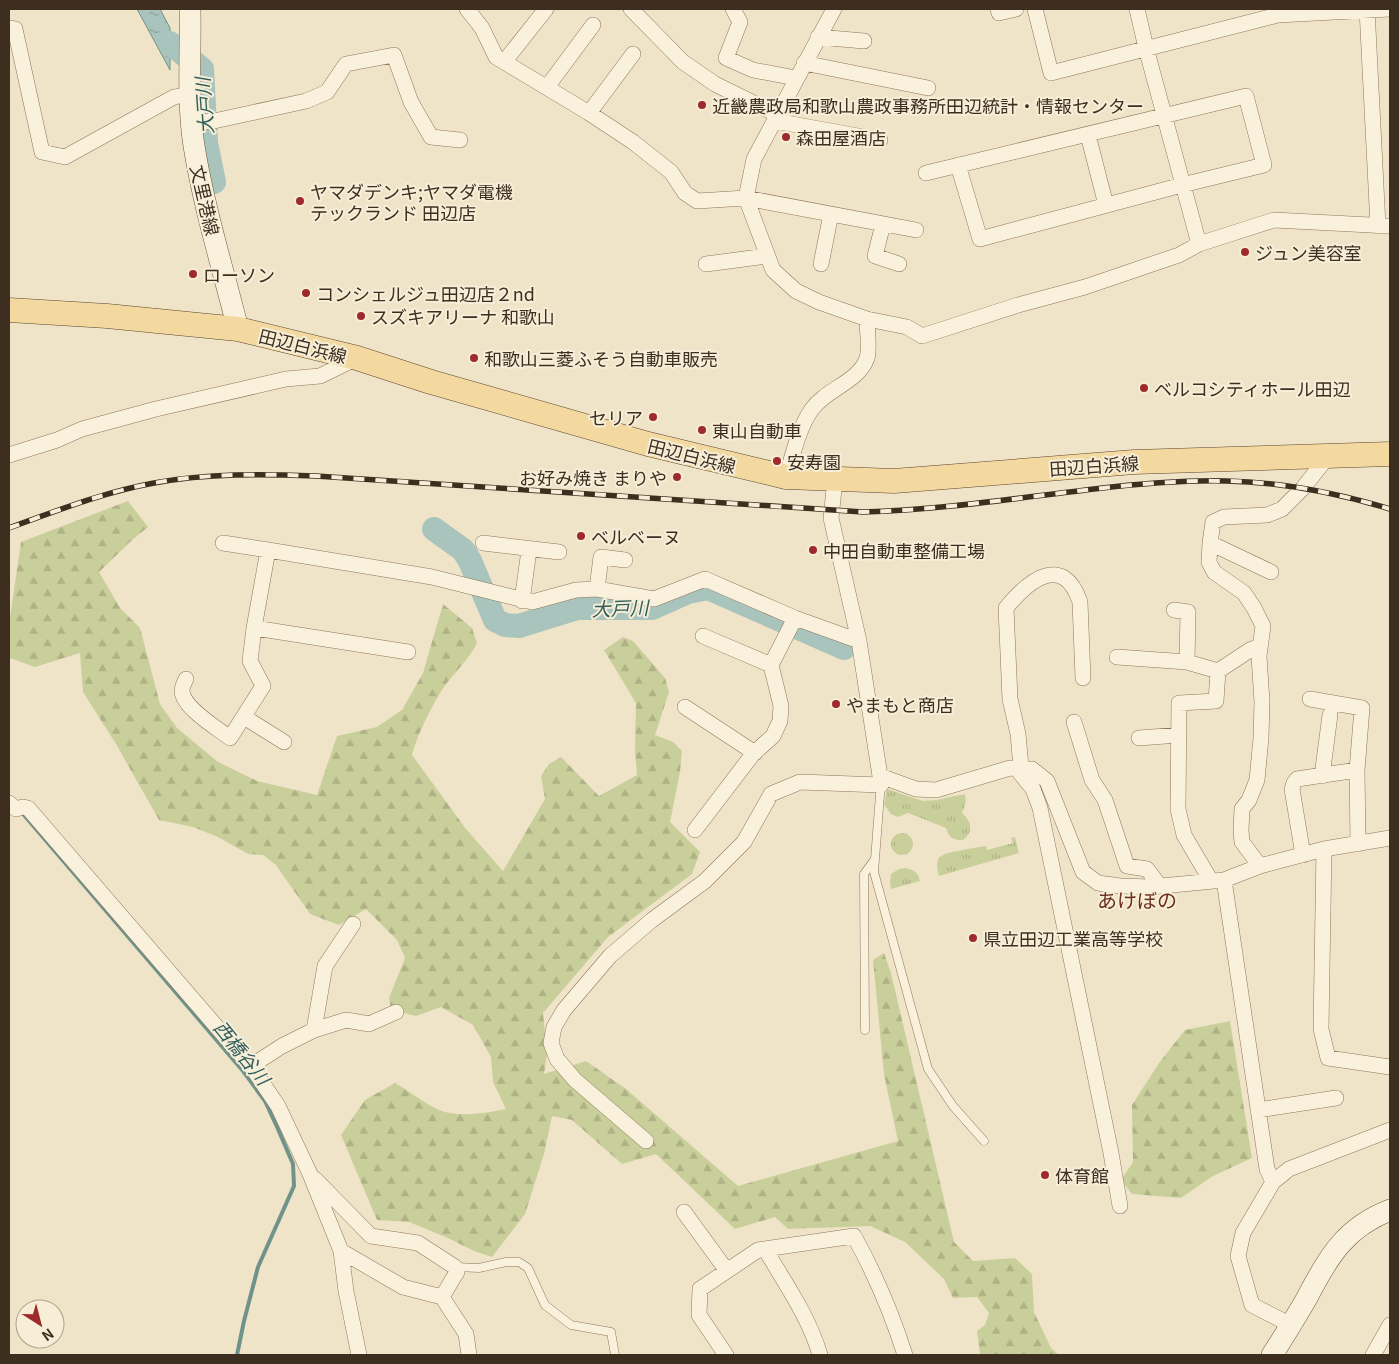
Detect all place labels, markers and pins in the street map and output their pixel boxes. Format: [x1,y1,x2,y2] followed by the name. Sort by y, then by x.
[712,92,1144,118] place label: 近畿農政局和歌山農政事務所田辺統計・情報センター
[696,99,708,111] marker: 近畿農政局和歌山農政事務所田辺統計・情報センター
[796,124,886,150] place label: 森田屋酒店
[780,131,792,143] marker: 森田屋酒店
[310,178,513,225] place label: ヤマダデンキ;ヤマダ電機 テックランド 田辺店
[294,195,306,207] marker: ヤマダデンキ;ヤマダ電機 テックランド 田辺店
[1255,239,1362,265] place label: ジュン美容室
[1239,246,1251,258] marker: ジュン美容室
[203,261,275,287] place label: ローソン
[187,268,199,280] marker: ローソン
[316,280,535,306] place label: コンシェルジュ田辺店２nd
[300,287,312,299] marker: コンシェルジュ田辺店２nd
[371,303,555,329] place label: スズキアリーナ 和歌山
[355,310,367,322] marker: スズキアリーナ 和歌山
[484,345,718,371] place label: 和歌山三菱ふそう自動車販売
[468,352,480,364] marker: 和歌山三菱ふそう自動車販売
[1154,375,1351,401] place label: ベルコシティホール田辺
[1138,382,1150,394] marker: ベルコシティホール田辺
[589,404,643,430] place label: セリア
[647,411,659,423] marker: セリア
[712,417,802,443] place label: 東山自動車
[696,424,708,436] marker: 東山自動車
[787,448,841,474] place label: 安寿園
[771,455,783,467] marker: 安寿園
[519,464,667,490] place label: お好み焼き まりや
[671,471,683,483] marker: お好み焼き まりや
[591,523,681,549] place label: ベルベーヌ
[575,530,587,542] marker: ベルベーヌ
[823,537,985,563] place label: 中田自動車整備工場
[807,544,819,556] marker: 中田自動車整備工場
[846,691,954,717] place label: やまもと商店
[830,698,842,710] marker: やまもと商店
[983,925,1163,951] place label: 県立田辺工業高等学校
[967,932,979,944] marker: 県立田辺工業高等学校
[1055,1162,1109,1188] place label: 体育館
[1039,1169,1051,1181] marker: 体育館

